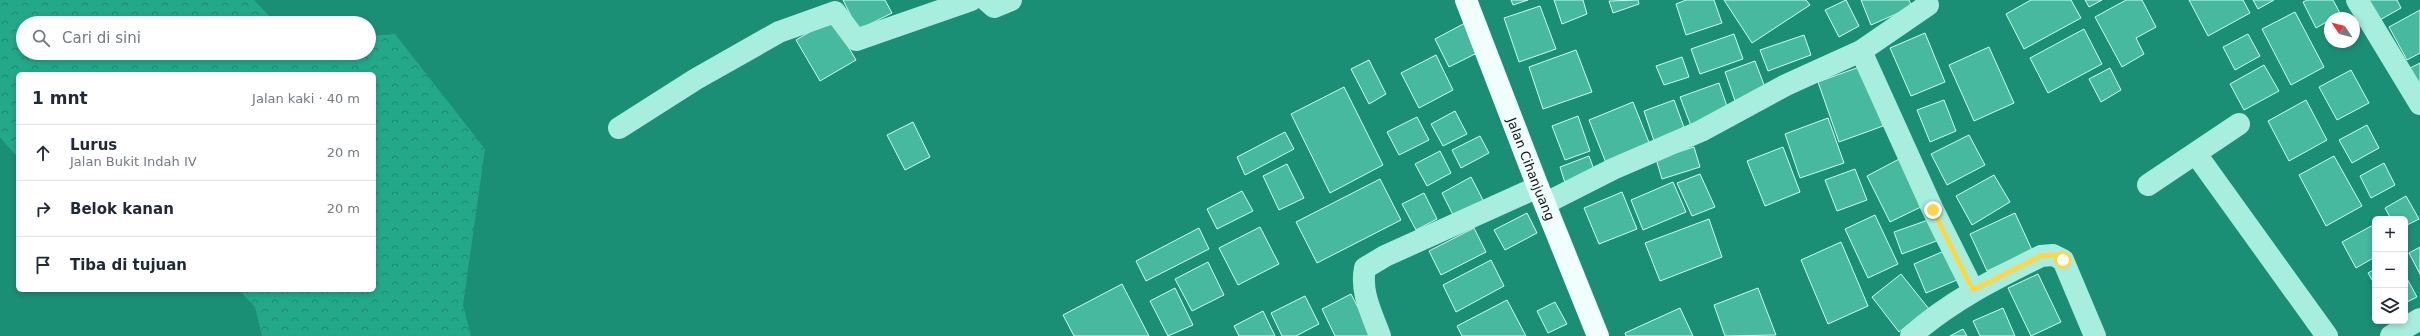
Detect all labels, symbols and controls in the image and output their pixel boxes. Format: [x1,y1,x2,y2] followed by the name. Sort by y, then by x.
[2324,12,2360,48] north arrow
[16,16,376,60] search box
[30,27,52,49] icon: search
[62,29,141,47] text: Cari di sini
[32,88,88,108] text: 1 mnt
[252,91,360,106] text: Jalan kaki · 40 m
[1504,114,1558,223] street label: Jalan Cihanjuang
[70,136,117,154] text: Lurus
[32,142,54,164] icon: ahead
[327,145,360,160] text: 20 m
[70,154,197,169] text: Jalan Bukit Indah IV
[32,198,54,220] icon: right
[70,200,174,218] text: Belok kanan
[327,201,360,216] text: 20 m
[1924,201,1942,219] route end
[2372,216,2408,324] map controls
[2372,216,2408,252] button: +
[2054,251,2072,269] route start
[2372,252,2408,288] button: −
[32,254,54,276] icon: arrive
[70,256,187,274] text: Tiba di tujuan
[2372,288,2408,324] button: layers

